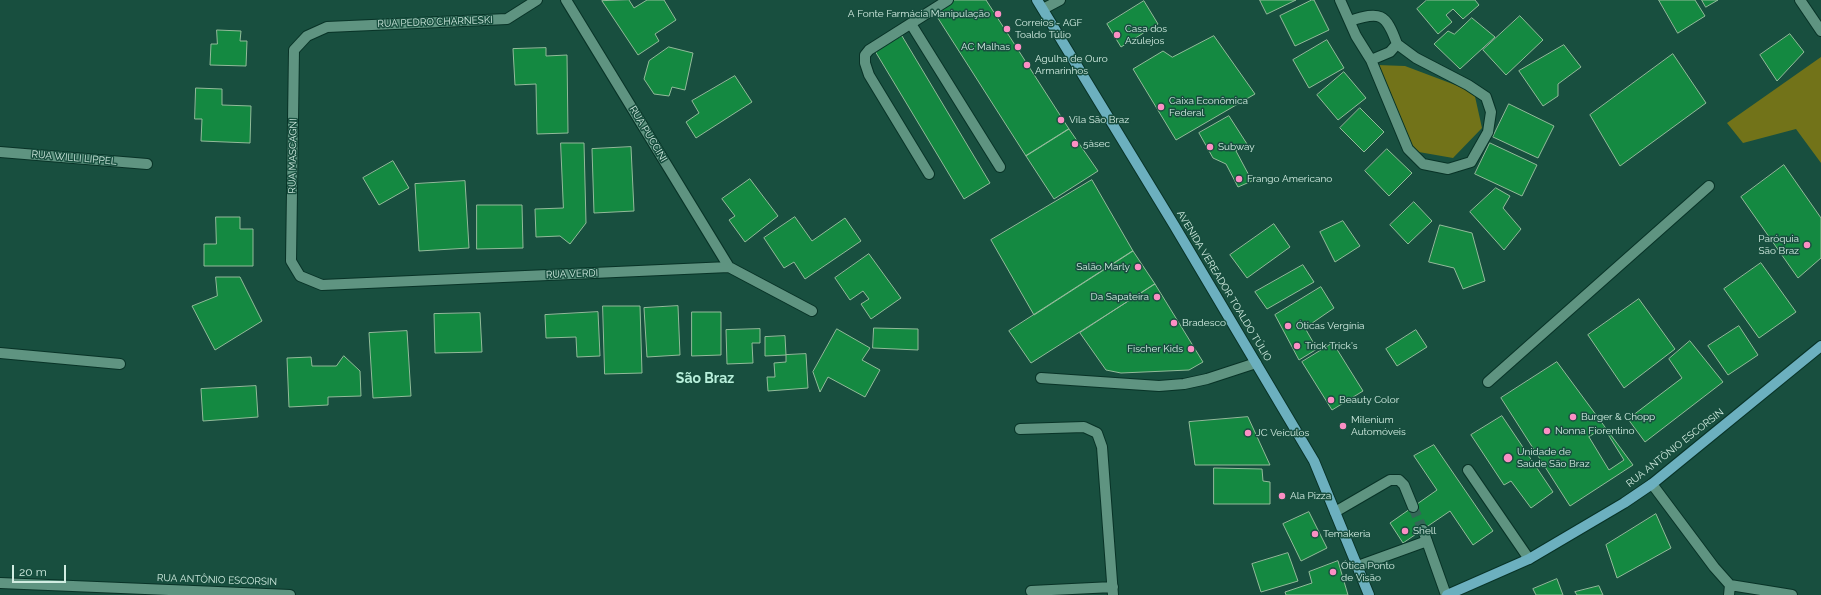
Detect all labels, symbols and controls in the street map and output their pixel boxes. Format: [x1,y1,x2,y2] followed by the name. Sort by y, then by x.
[848,8,990,20] place label: A Fonte Farmácia Manipulação
[993,9,1003,19] marker: A Fonte Farmácia Manipulação
[377,14,493,30] street label: RUA PEDRO CHARNESKI
[1015,17,1082,40] place label: Correios - AGF Toaldo Túlio
[1125,23,1167,46] place label: Casa dos Azulejos
[1002,24,1012,34] marker: Correios - AGF Toaldo Túlio
[1112,30,1122,40] marker: Casa dos Azulejos
[961,41,1010,53] place label: AC Malhas
[1013,42,1023,52] marker: AC Malhas
[1035,53,1108,76] place label: Agulha de Ouro Armarinhos
[1022,60,1032,70] marker: Agulha de Ouro Armarinhos
[1169,95,1248,118] place label: Caixa Econômica Federal
[1156,102,1166,112] marker: Caixa Econômica Federal
[627,104,669,164] street label: RUA PUCCINI
[1069,114,1129,126] place label: Vila São Braz
[1056,115,1066,125] marker: Vila São Braz
[286,118,300,194] street label: RUA MASCAGNI
[1083,138,1110,150] place label: 5àsec
[1070,139,1080,149] marker: 5àsec
[1218,141,1255,153] place label: Subway
[1205,142,1215,152] marker: Subway
[31,148,117,168] street label: RUA WILLI LIPPEL
[1247,173,1332,185] place label: Frango Americano
[1234,174,1244,184] marker: Frango Americano
[1174,208,1274,364] street label: AVENIDA VEREADOR TOALDO TÚLIO
[1758,233,1799,256] place label: Paróquia São Braz
[1802,240,1812,250] marker: Paróquia São Braz
[1076,261,1130,273] place label: Salão Marly
[1133,262,1143,272] marker: Salão Marly
[546,267,598,281] street label: RUA VERDI
[1091,291,1149,303] place label: Da Sapateira
[1152,292,1162,302] marker: Da Sapateira
[1182,317,1226,329] place label: Bradesco
[1169,318,1179,328] marker: Bradesco
[1296,320,1365,332] place label: Óticas Vergínia
[1283,321,1293,331] marker: Óticas Vergínia
[1305,340,1358,352] place label: Trick Trick's
[1292,341,1302,351] marker: Trick Trick's
[1127,343,1183,355] place label: Fischer Kids
[1186,344,1196,354] marker: Fischer Kids
[676,371,734,387] district label: São Braz
[1339,394,1399,406] place label: Beauty Color
[1326,395,1336,405] marker: Beauty Color
[1624,406,1726,490] street label: RUA ANTÔNIO ESCORSIN
[1581,411,1655,423] place label: Burger & Chopp
[1568,412,1578,422] marker: Burger & Chopp
[1351,414,1406,438] place label: Milenium Automóveis
[1338,421,1348,431] marker: Milenium Automóveis
[1555,425,1635,437] place label: Nonna Fiorentino
[1542,426,1552,436] marker: Nonna Fiorentino
[1256,427,1309,439] place label: JC Veículos
[1243,428,1253,438] marker: JC Veículos
[1517,446,1590,470] place label: Unidade de Saúde São Braz
[1502,452,1514,464] marker: Unidade de Saúde São Braz
[1290,490,1331,502] place label: Ala Pizza
[1277,491,1287,501] marker: Ala Pizza
[1413,525,1436,537] place label: Shell
[1400,526,1410,536] marker: Shell
[1323,528,1371,540] place label: Temakeria
[1310,529,1320,539] marker: Temakeria
[14,557,68,583] scale bar
[1341,560,1395,584] place label: Ótica Ponto de Visão
[19,565,47,579] text: 20 m
[1328,567,1338,577] marker: Ótica Ponto de Visão
[157,572,277,588] street label: RUA ANTÔNIO ESCORSIN

